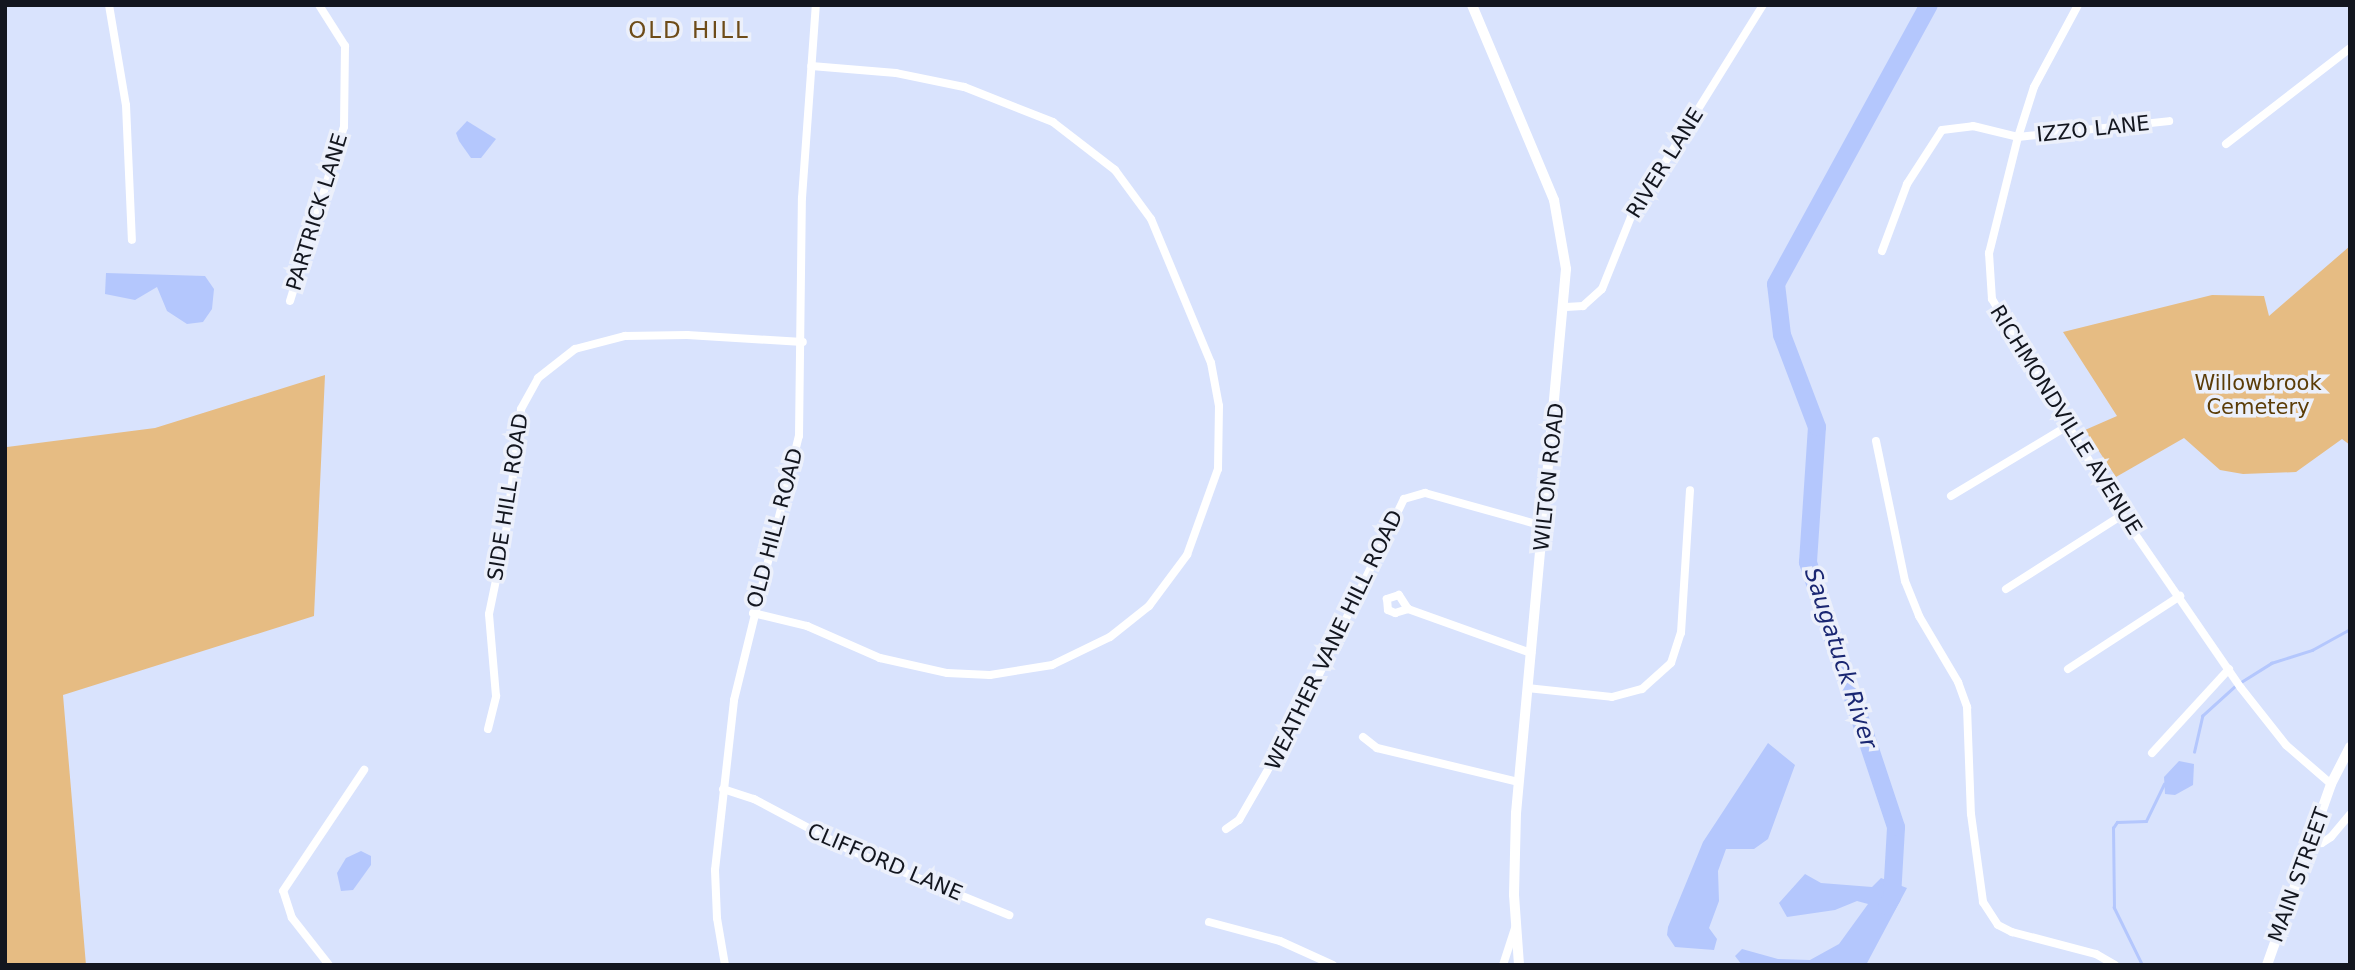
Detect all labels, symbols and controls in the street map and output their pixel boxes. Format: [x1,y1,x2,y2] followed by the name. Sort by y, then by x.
[629,16,749,44] district label: OLD HILL
[1621,103,1709,223] street label: RIVER LANE
[2035,111,2151,147] street label: IZZO LANE
[281,130,353,294] street label: PARTRICK LANE
[1985,300,2147,540] street label: RICHMONDVILLE AVENUE
[2194,370,2322,420] park label: Willowbrook Cemetery
[1529,402,1569,552] street label: WILTON ROAD
[482,412,534,582] street label: SIDE HILL ROAD
[742,445,808,611] street label: OLD HILL ROAD
[1260,506,1408,774] street label: WEATHER VANE HILL ROAD
[1799,564,1883,752] water label: Saugatuck River
[2263,804,2335,946] street label: MAIN STREET
[804,818,966,906] street label: CLIFFORD LANE

